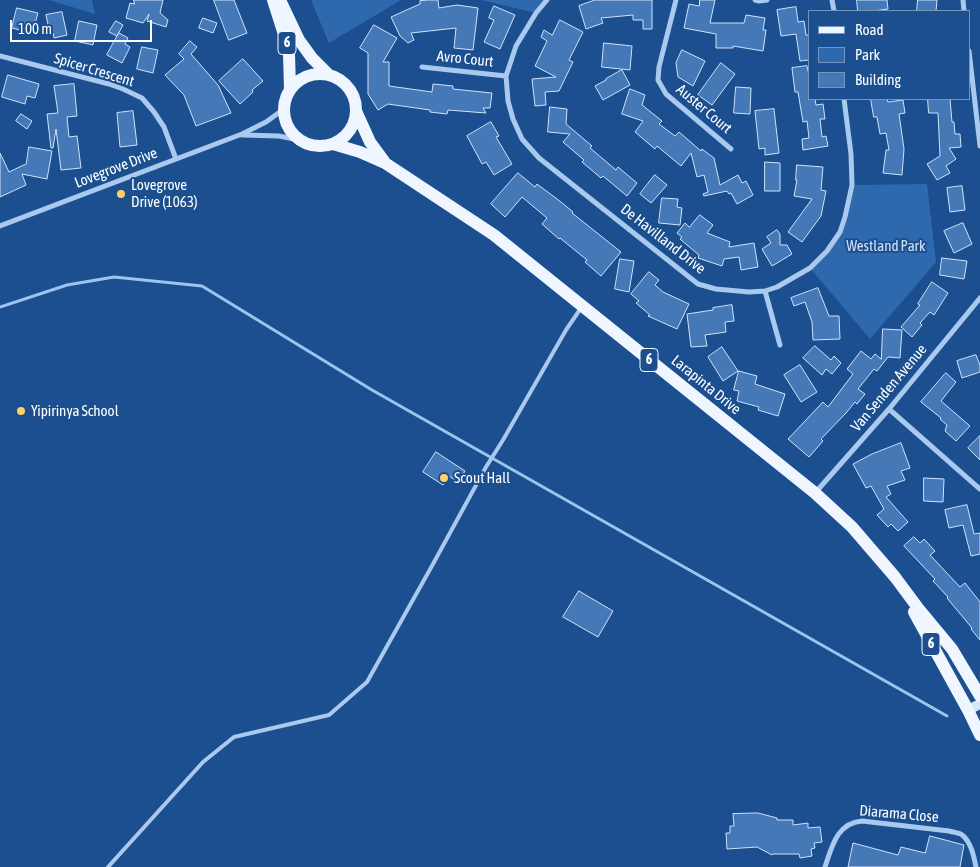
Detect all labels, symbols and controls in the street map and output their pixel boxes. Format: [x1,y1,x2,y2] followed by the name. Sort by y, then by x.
[12,10,155,42] scale bar
[808,10,970,100] legend
[18,20,52,37] text: 100 m
[855,21,884,38] text: Road
[278,32,296,54] road number: 6
[855,46,880,63] text: Park
[436,47,494,71] street label: Avro Court
[52,49,136,91] street label: Spicer Crescent
[855,71,901,88] text: Building
[673,81,735,137] street label: Auster Court
[72,144,160,192] street label: Lovegrove Drive
[131,176,198,211] place label: Lovegrove Drive (1063)
[115,188,127,200] marker: Lovegrove Drive (1063)
[617,200,709,278] street label: De Havilland Drive
[846,237,926,255] park label: Westland Park
[847,341,931,435] street label: Van Senden Avenue
[640,348,658,372] road number: 6
[668,352,744,418] street label: Larapinta Drive
[31,402,119,420] place label: Yipirinya School
[15,405,27,417] marker: Yipirinya School
[454,469,510,487] place label: Scout Hall
[438,472,450,484] marker: Scout Hall
[922,633,940,656] road number: 6
[859,802,939,826] street label: Diarama Close

